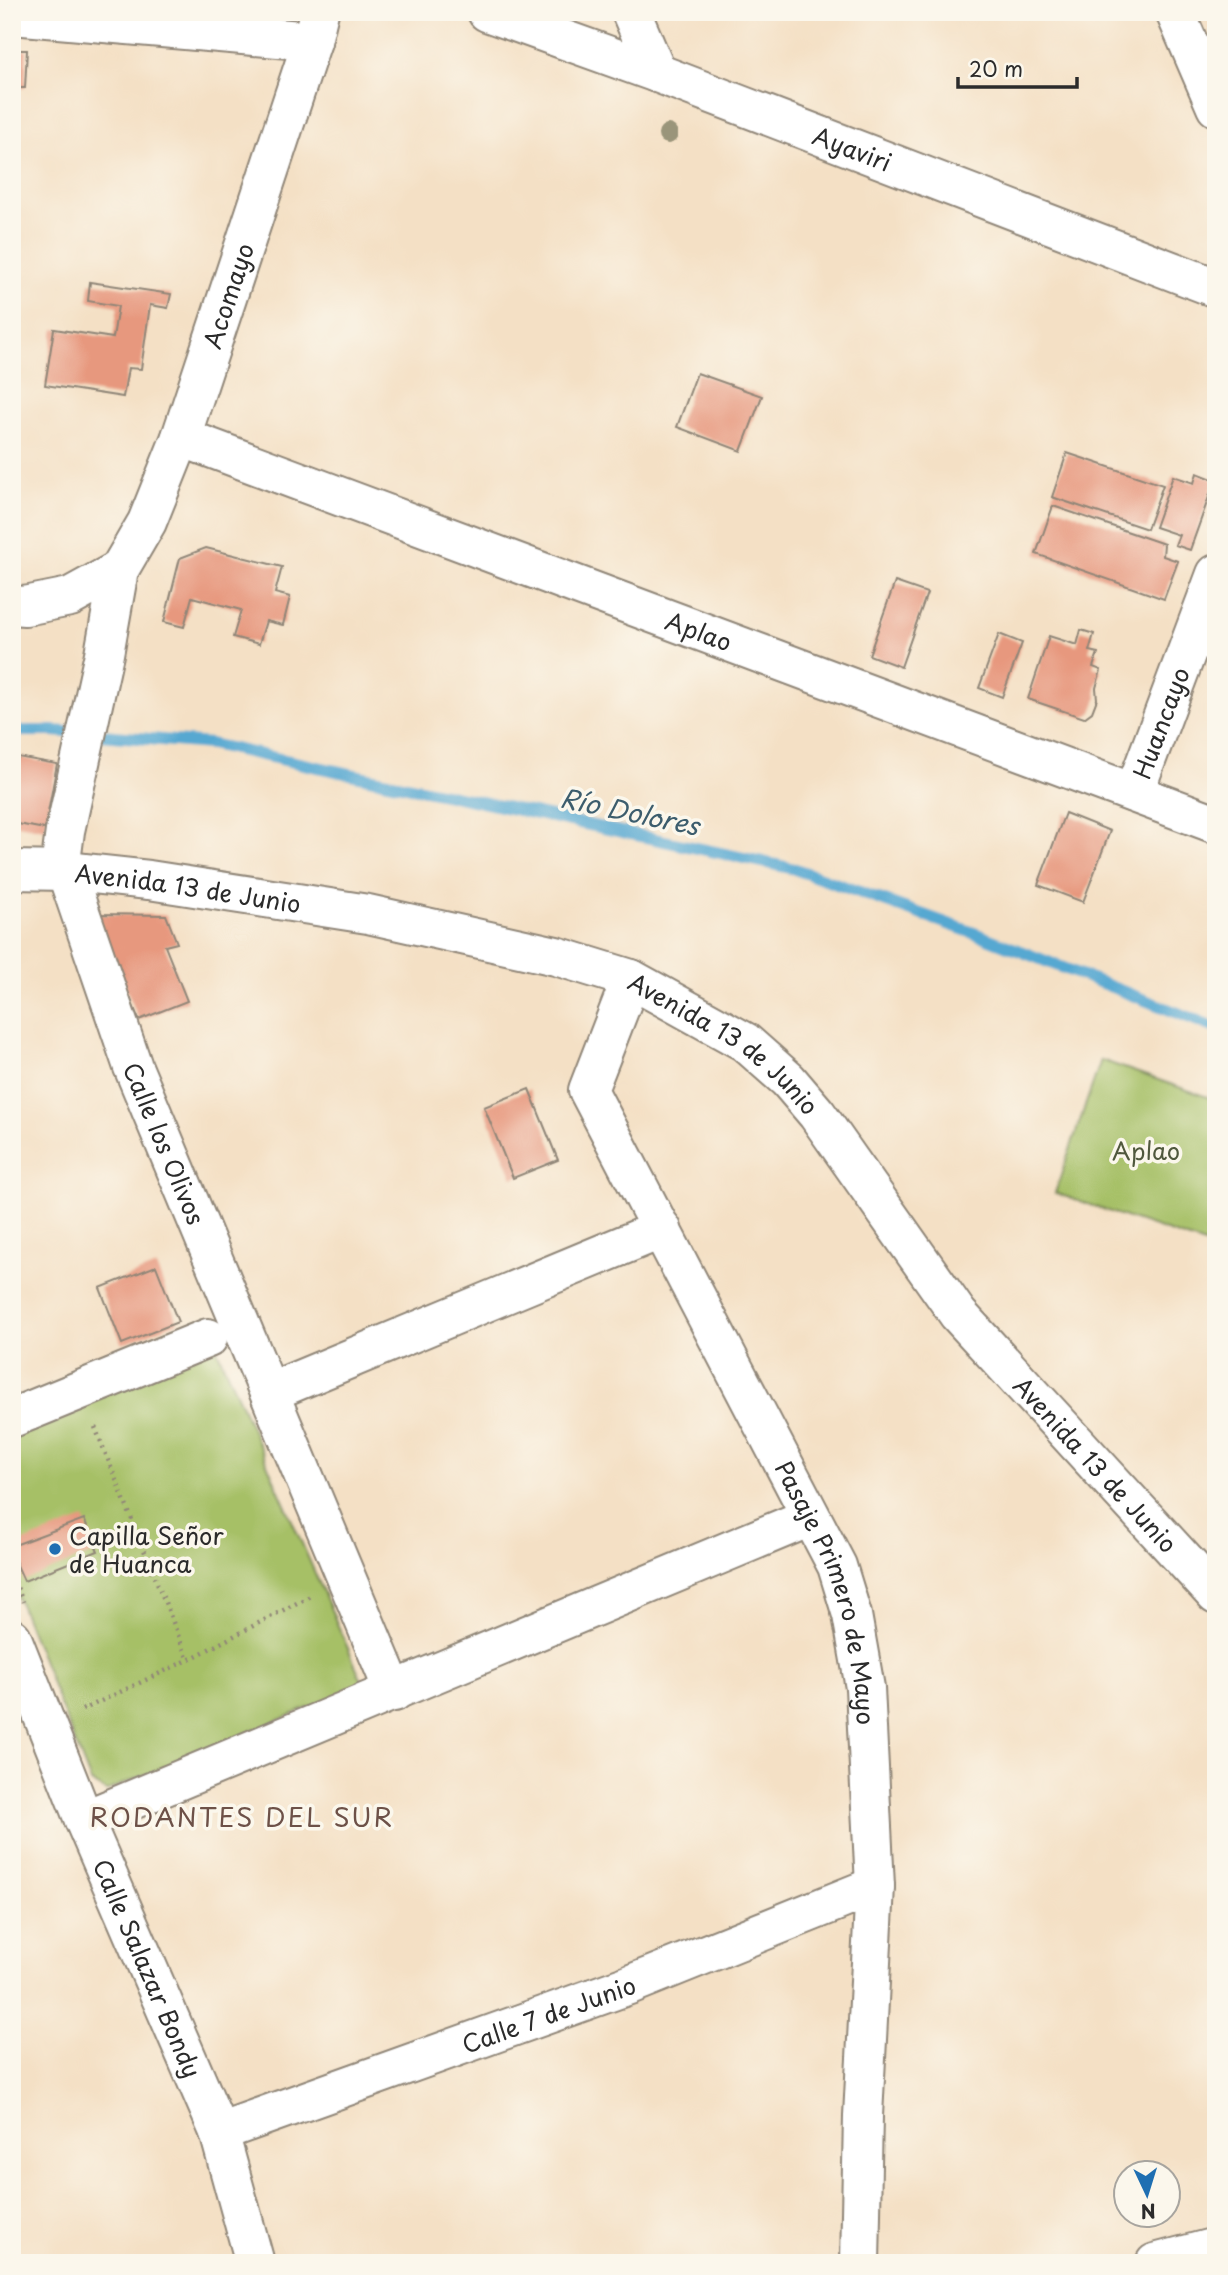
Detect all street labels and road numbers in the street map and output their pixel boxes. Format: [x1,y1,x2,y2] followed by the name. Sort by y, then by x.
[808,117,897,180] street label: Ayaviri
[194,238,262,353] street label: Acomayo
[661,602,737,659] street label: Aplao
[1123,662,1198,784] street label: Huancayo
[73,854,303,921] street label: Avenida 13 de Junio
[622,963,828,1122] street label: Avenida 13 de Junio
[115,1056,215,1230] street label: Calle los Olivos
[1006,1368,1186,1560] street label: Avenida 13 de Junio
[767,1454,885,1726] street label: Pasaje Primero de Mayo
[85,1853,211,2083] street label: Calle Salazar Bondy
[457,1966,640,2062] street label: Calle 7 de Junio

